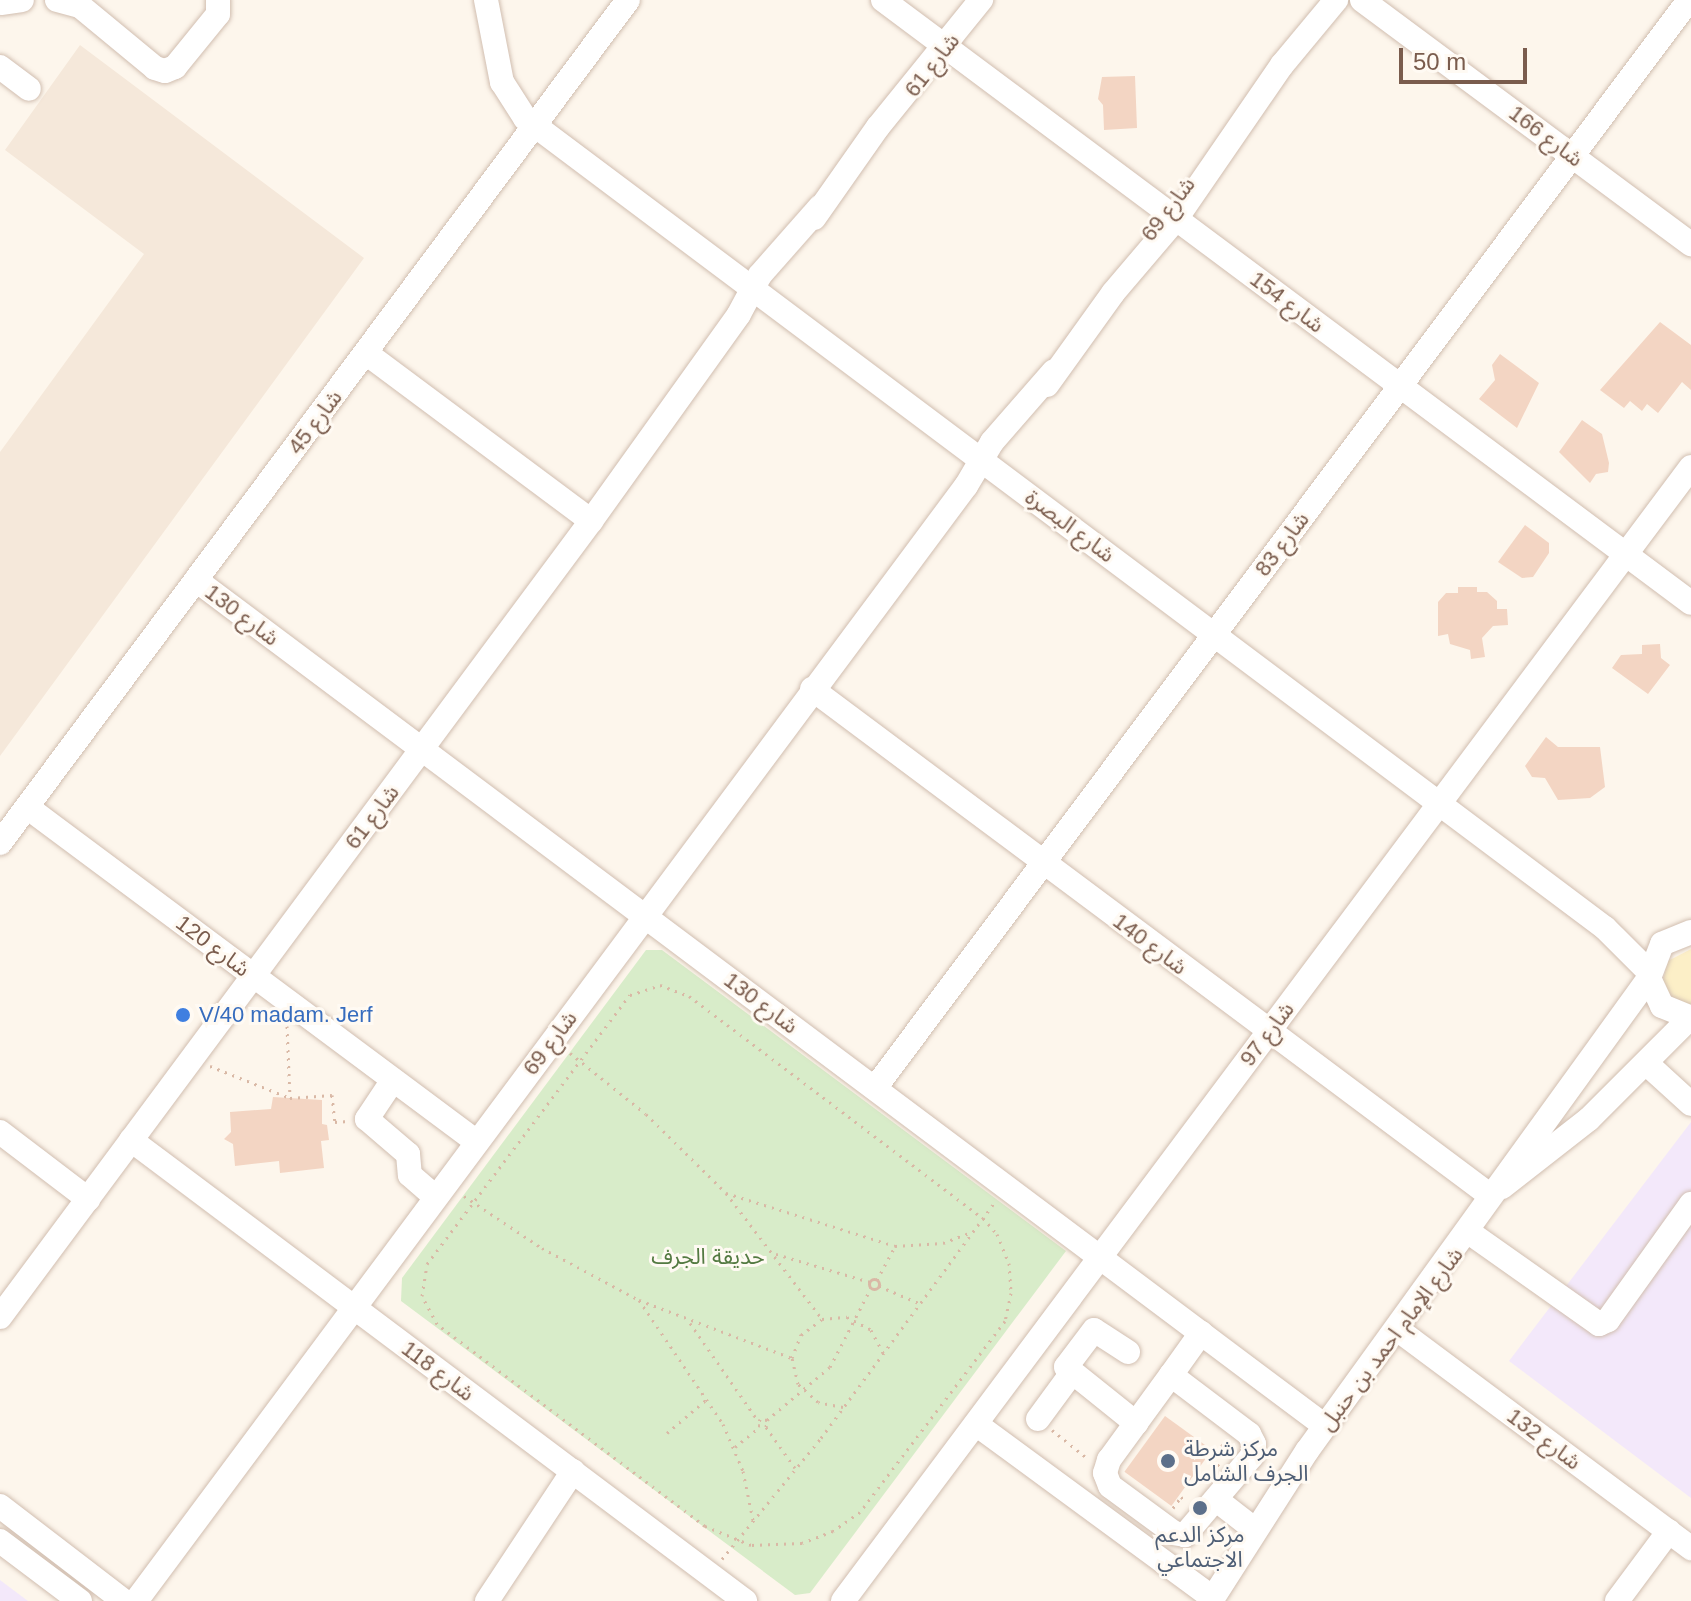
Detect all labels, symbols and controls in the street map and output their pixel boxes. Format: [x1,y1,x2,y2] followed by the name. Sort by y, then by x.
[899,28,965,102] street label: شارع 61
[1403,32,1531,82] scale bar
[1413,48,1466,75] text: 50 m
[1504,100,1588,172] street label: شارع 166
[1135,172,1201,246] street label: شارع 69
[1245,266,1329,338] street label: شارع 154
[282,385,348,459] street label: شارع 45
[1020,484,1120,568] street label: شارع البصرة
[1249,507,1315,581] street label: شارع 83
[200,579,284,651] street label: شارع 130
[339,780,405,854] street label: شارع 61
[1108,908,1192,980] street label: شارع 140
[171,910,255,982] street label: شارع 120
[719,967,803,1039] street label: شارع 130
[1234,997,1300,1071] street label: شارع 97
[199,1002,373,1028] place label: V/40 madam. Jerf
[174,1006,192,1024] marker: V/40 madam. Jerf
[517,1006,583,1080] street label: شارع 69
[1313,1242,1469,1436] street label: شارع الإمام احمد بن حنبل
[651,1244,765,1270] park label: حديقة الجرف
[396,1335,480,1407] street label: شارع 118
[1502,1403,1586,1475] street label: شارع 132
[1184,1435,1308,1486] place label: مركز شرطة الجرف الشامل
[1159,1452,1177,1470] marker: مركز شرطة الجرف الشامل
[1191,1499,1209,1517] marker: مركز الدعم الاجتماعي
[1155,1521,1245,1572] place label: مركز الدعم الاجتماعي

